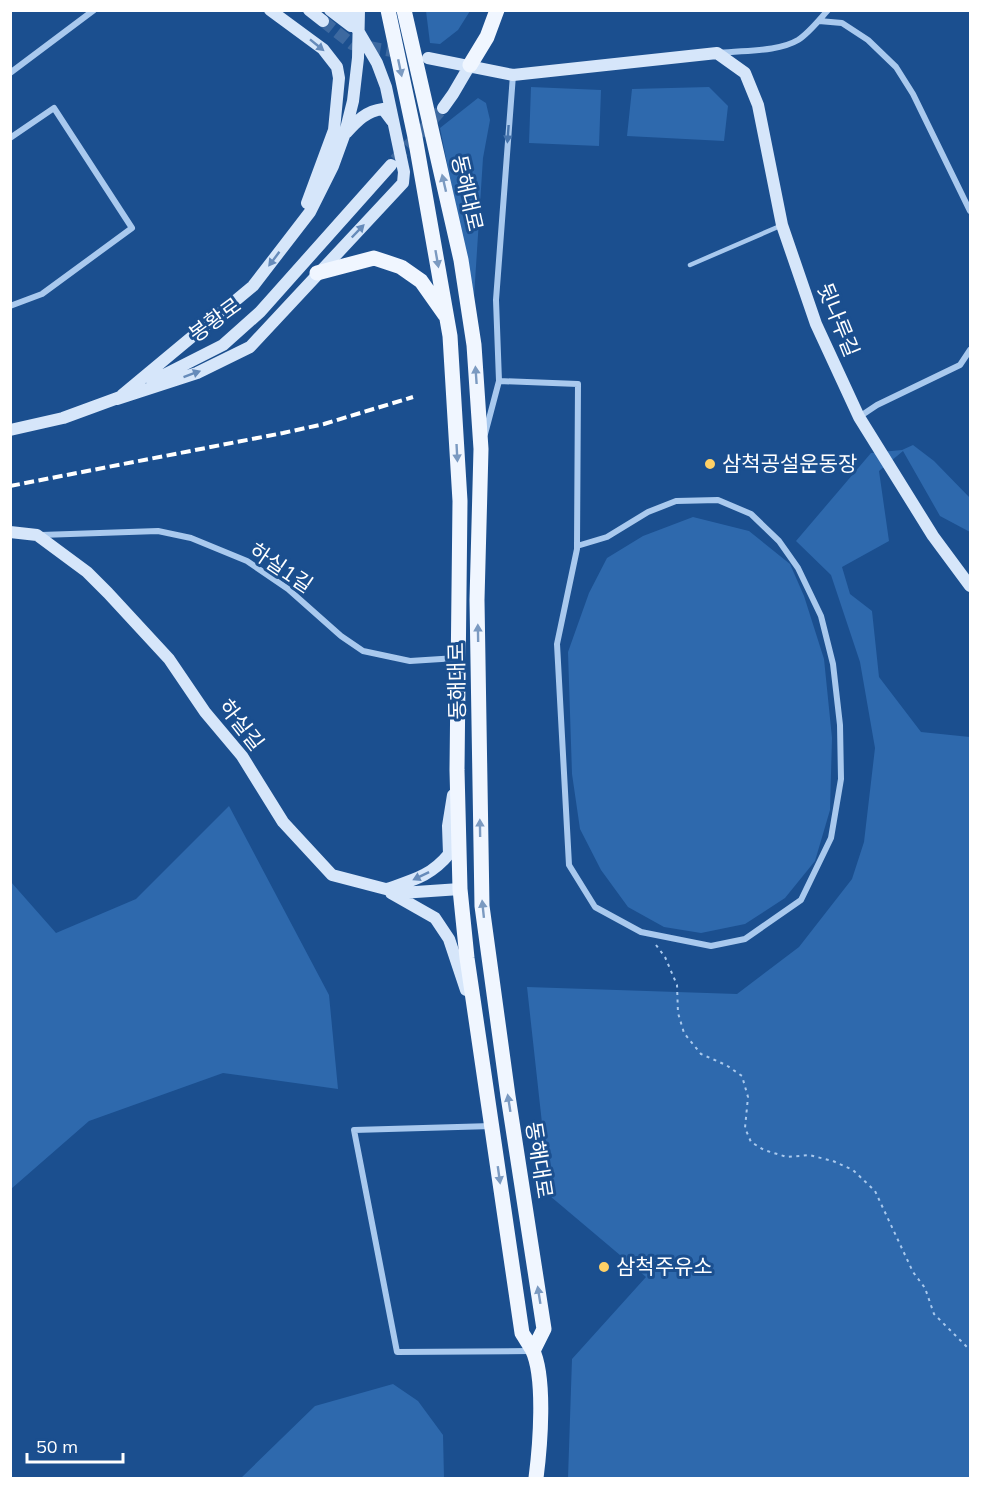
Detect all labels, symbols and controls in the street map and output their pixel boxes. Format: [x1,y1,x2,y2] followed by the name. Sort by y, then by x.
[309,38,324,51] one-way arrow
[396,58,406,77] one-way arrow
[504,124,513,143] one-way arrow
[447,152,489,233] street label: 동해대로
[438,174,448,192] one-way arrow
[351,223,365,238] one-way arrow
[268,250,280,266] one-way arrow
[433,250,442,269] one-way arrow
[812,279,865,360] street label: 뒷나루길
[183,292,246,347] street label: 봉황로
[472,365,481,384] one-way arrow
[183,369,201,378] one-way arrow
[452,443,462,462] one-way arrow
[722,450,857,476] place label: 삼척공설운동장
[703,457,717,471] marker: 삼척공설운동장
[245,537,318,598] street label: 하실1길
[473,623,482,642] one-way arrow
[442,642,470,720] street label: 동해대로
[214,694,270,755] street label: 하실길
[475,818,485,837] one-way arrow
[413,872,430,881] one-way arrow
[478,900,487,919] one-way arrow
[504,1093,513,1112] one-way arrow
[521,1120,559,1200] street label: 동해대로
[495,1166,504,1185] one-way arrow
[616,1253,713,1279] place label: 삼척주유소
[597,1260,611,1274] marker: 삼척주유소
[534,1286,543,1305] one-way arrow
[27,1426,123,1464] scale bar
[36,1435,78,1458] text: 50 m

